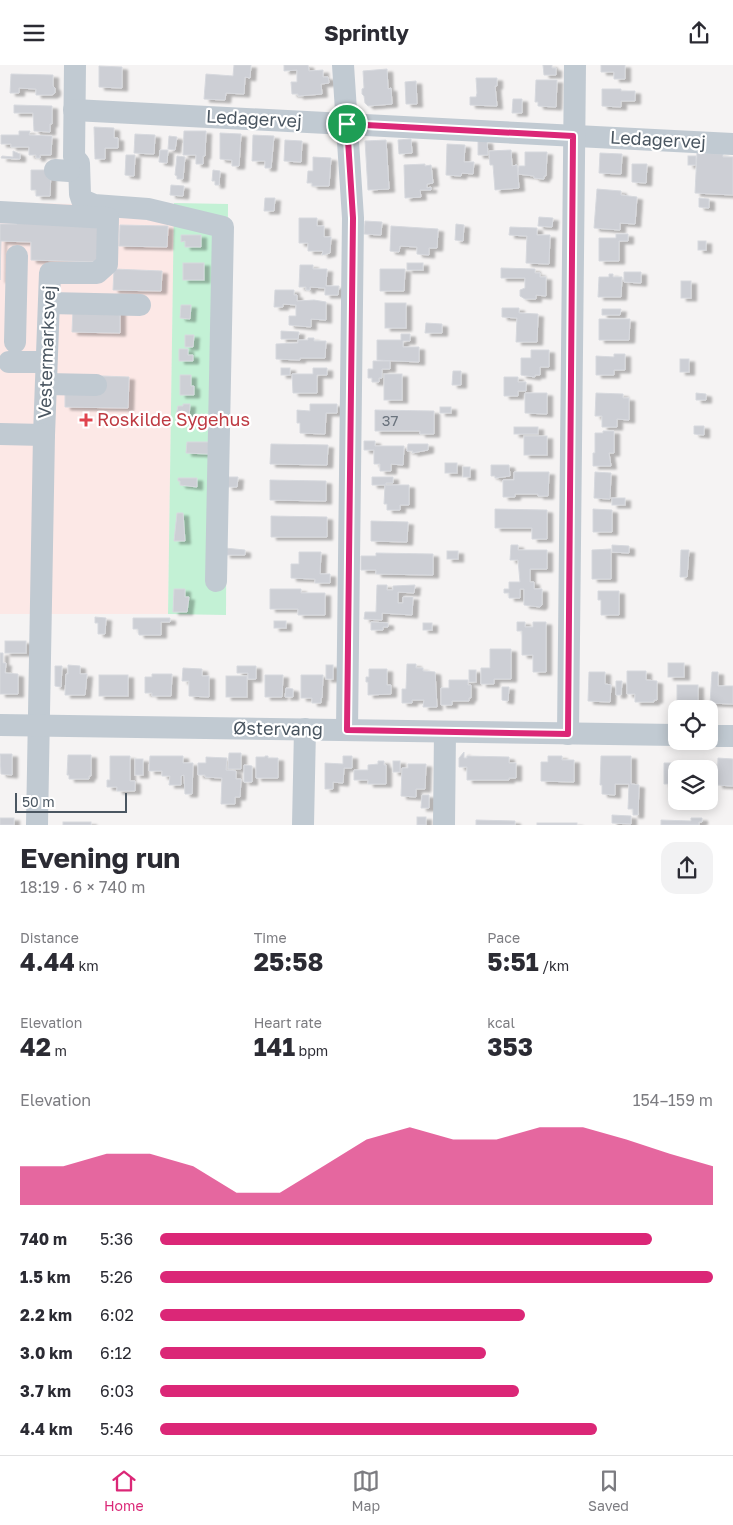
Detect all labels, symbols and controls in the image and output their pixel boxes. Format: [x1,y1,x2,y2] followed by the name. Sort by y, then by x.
[20,19,48,47] icon: menu
[324,19,409,46] text: Sprintly
[685,19,713,47] icon: share
[326,103,368,145] pin
[206,105,302,131] street label: Ledagervej
[333,110,361,138] icon: arrive
[610,126,706,152] street label: Ledagervej
[33,285,59,419] street label: Vestermarksvej
[97,408,250,430] place label: Roskilde Sygehus
[382,411,398,429] house number: 37
[79,413,93,427] marker: Roskilde Sygehus
[668,700,718,810] map controls
[668,700,718,750] button: locate
[233,716,323,740] street label: Østervang
[668,760,718,810] button: layers
[15,790,128,813] scale bar
[22,793,55,810] text: 50 m
[20,841,180,874] text: Evening run
[661,842,713,894] button: share
[20,877,145,897] text: 18:19 · 6 × 740 m
[20,929,79,946] text: Distance
[254,929,287,946] text: Time
[487,929,520,946] text: Pace
[20,946,75,977] text: 4.44
[254,946,323,977] text: 25:58
[487,946,539,977] text: 5:51
[75,957,99,974] text: km
[539,957,569,974] text: /km
[20,1014,82,1031] text: Elevation
[254,1014,322,1031] text: Heart rate
[487,1014,515,1031] text: kcal
[20,1031,51,1062] text: 42
[254,1031,295,1062] text: 141
[487,1031,533,1062] text: 353
[51,1042,67,1059] text: m
[295,1042,328,1059] text: bpm
[20,1090,91,1110] text: Elevation
[633,1090,713,1110] text: 154–159 m
[20,1229,67,1249] text: 740 m
[100,1229,133,1249] text: 5:36
[20,1267,70,1287] text: 1.5 km
[100,1267,133,1287] text: 5:26
[20,1305,72,1325] text: 2.2 km
[100,1305,134,1325] text: 6:02
[20,1343,73,1363] text: 3.0 km
[100,1343,132,1363] text: 6:12
[20,1381,71,1401] text: 3.7 km
[100,1381,134,1401] text: 6:03
[20,1419,72,1439] text: 4.4 km
[100,1419,134,1439] text: 5:46
[104,1467,144,1514] tab: Home
[352,1467,380,1514] tab: Map
[588,1467,629,1514] tab: Saved

